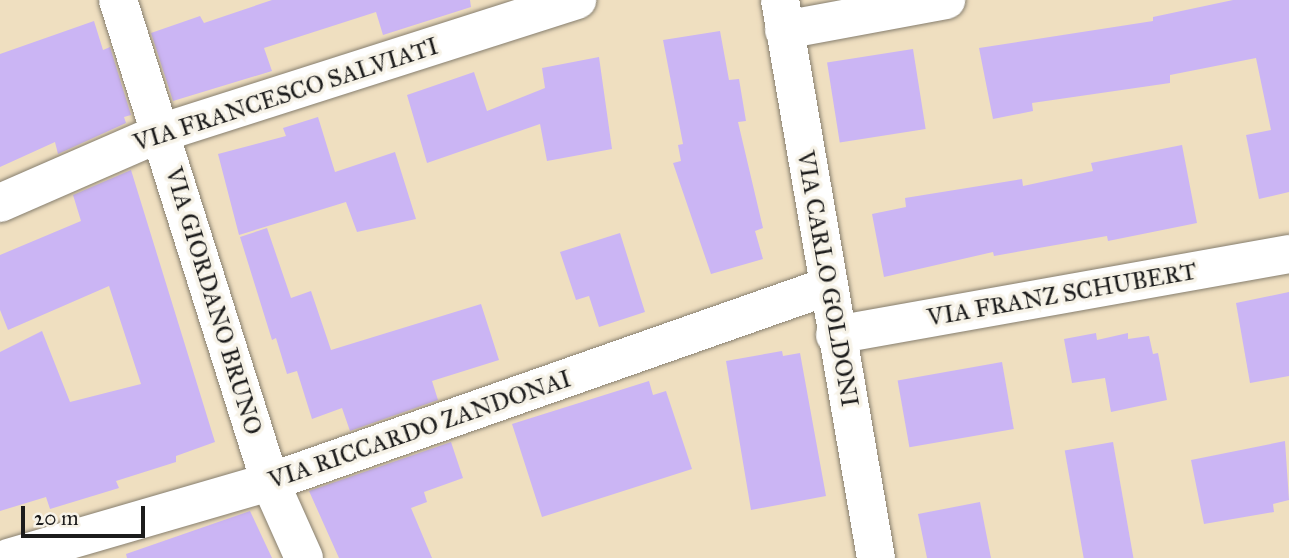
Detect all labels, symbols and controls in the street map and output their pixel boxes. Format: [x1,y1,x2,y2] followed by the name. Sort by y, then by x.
[130,32,442,158] street label: VIA FRANCESCO SALVIATI
[790,149,864,409] street label: VIA CARLO GOLDONI
[159,164,267,438] street label: VIA GIORDANO BRUNO
[925,257,1199,333] street label: VIA FRANZ SCHUBERT
[265,365,575,495] street label: VIA RICCARDO ZANDONAI
[24,491,149,536] scale bar
[34,505,79,531] text: 20 m

